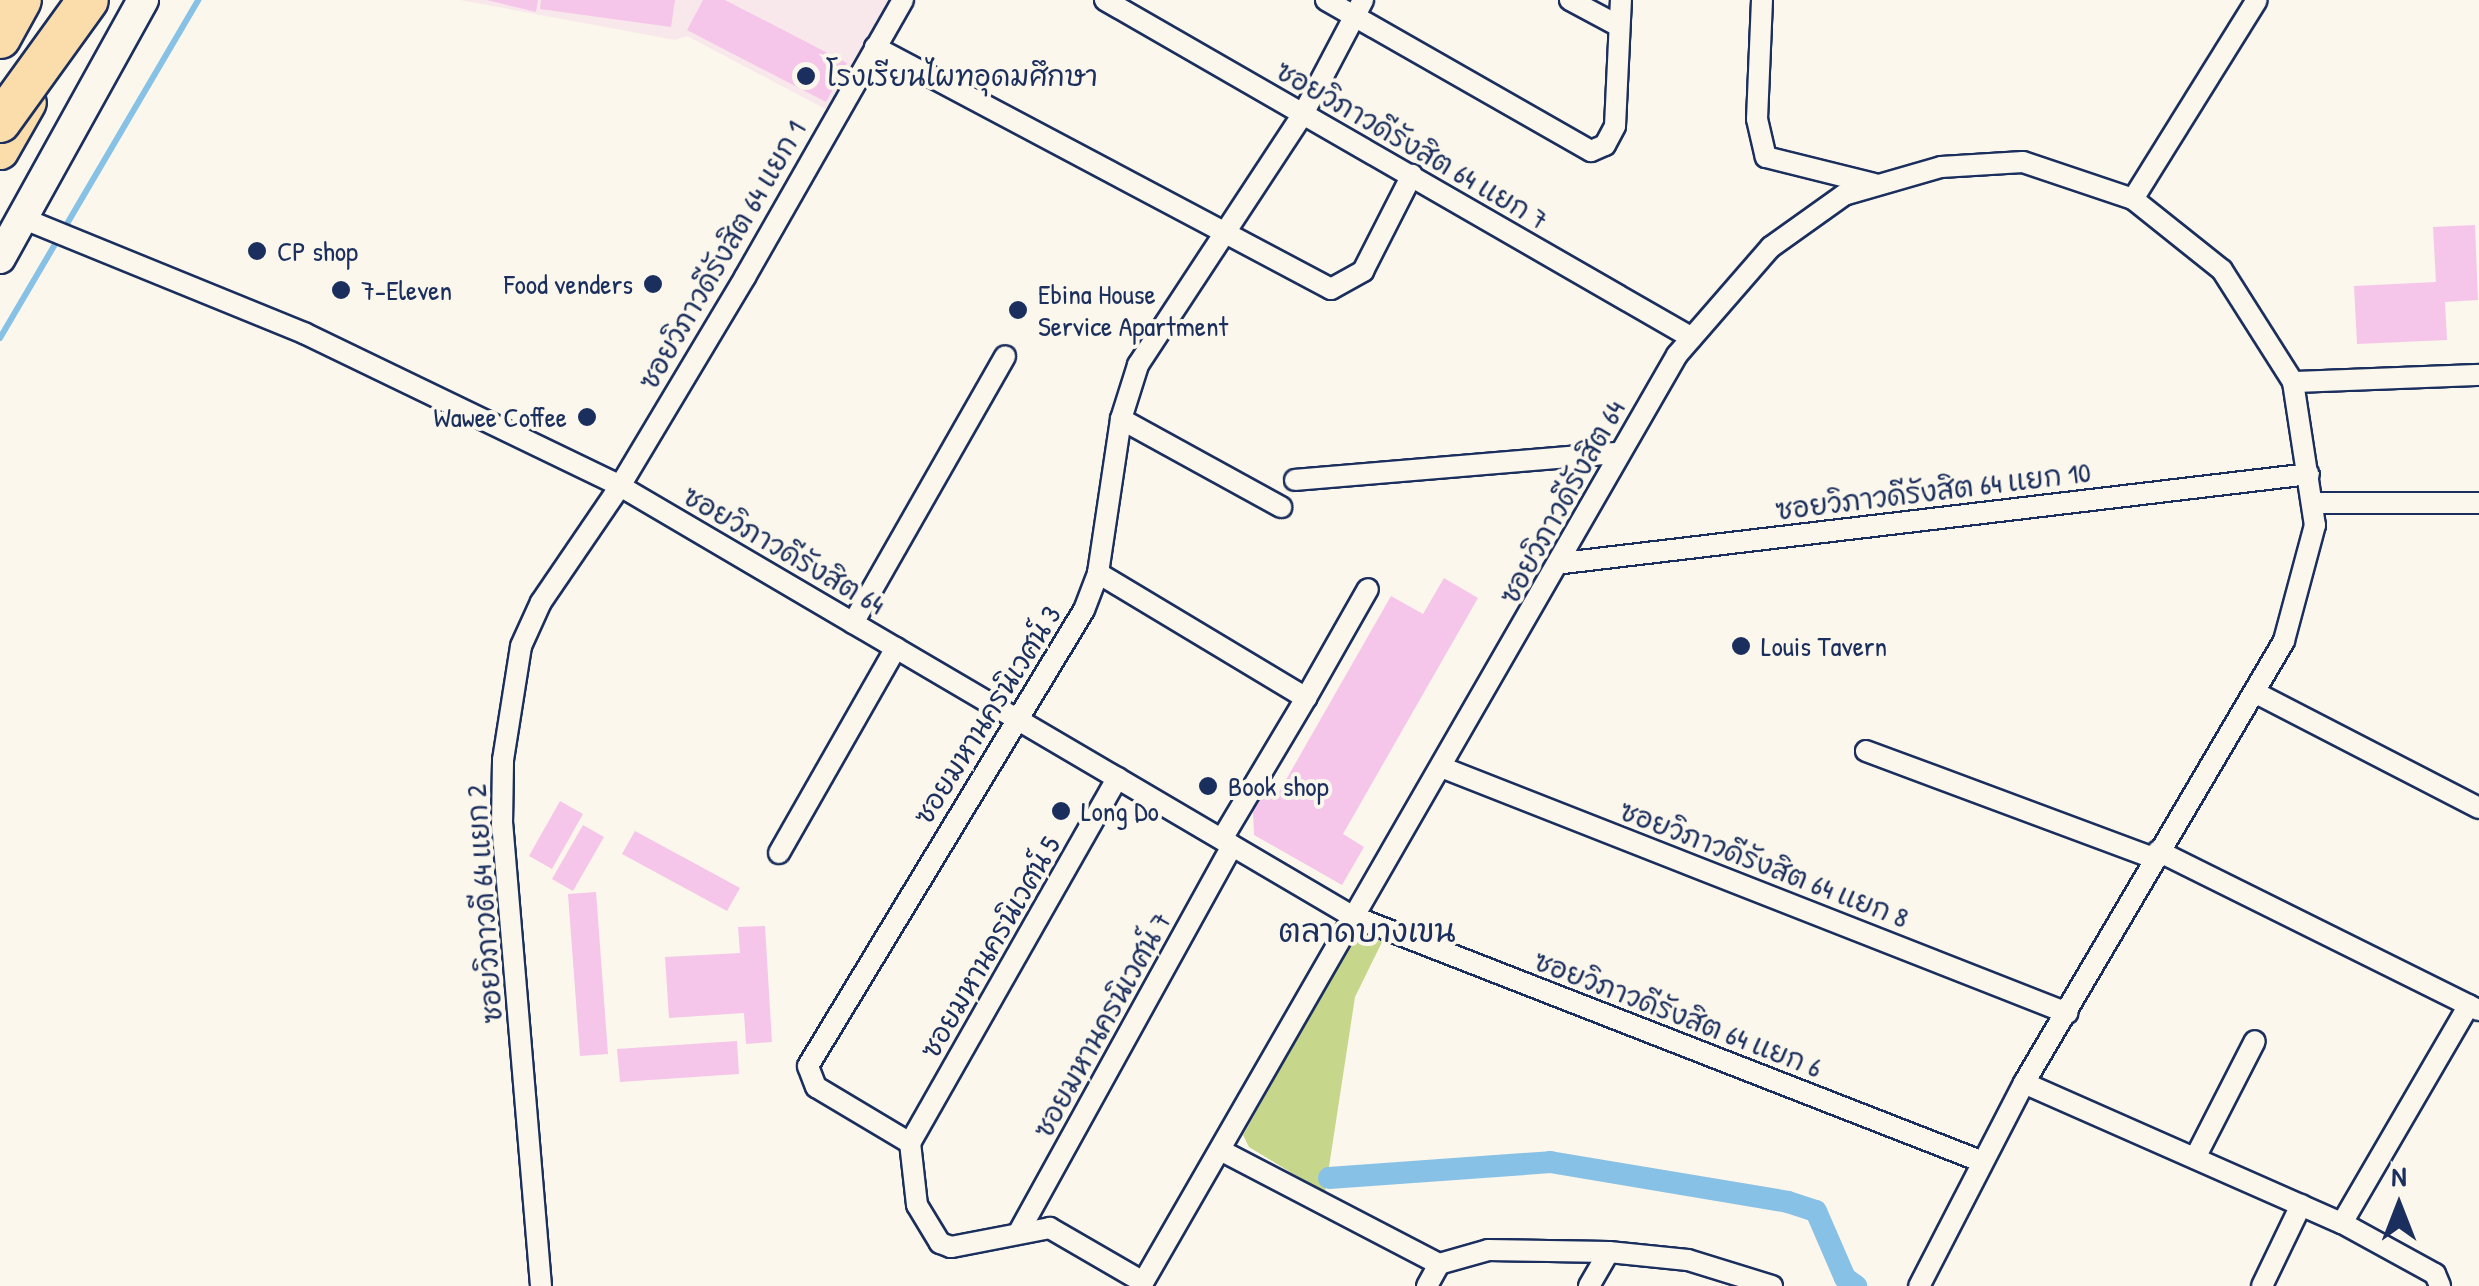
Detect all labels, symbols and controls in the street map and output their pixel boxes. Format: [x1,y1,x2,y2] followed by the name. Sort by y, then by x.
[1270,53,1554,237] street label: ซอยวิภาวดีรังสิต 64 แยก 7
[826,59,1098,93] place label: โรงเรียนไผทอุดมศึกษา
[795,65,817,87] marker: โรงเรียนไผทอุดมศึกษา
[631,115,813,395] street label: ซอยวิภาวดีรังสิต 64 แยก 1
[277,234,358,268] place label: CP shop
[246,240,268,262] marker: CP shop
[504,267,633,301] place label: Food venders
[361,273,452,307] place label: 7-Eleven
[642,273,664,295] marker: Food venders
[1038,277,1228,343] place label: Ebina House Service Apartment
[330,279,352,301] marker: 7-Eleven
[1007,299,1029,321] marker: Ebina House Service Apartment
[1492,394,1632,610] street label: ซอยวิภาวดีรังสิต 64
[433,400,567,434] place label: Wawee Coffee
[576,406,598,428] marker: Wawee Coffee
[1774,455,2092,527] street label: ซอยวิภาวดีรังสิต 64 แยก 10
[677,479,891,621] street label: ซอยวิภาวดีรังสิต 64
[906,600,1068,830] street label: ซอยมหานครนิเวศน์ 3
[1761,629,1887,663] place label: Louis Tavern
[1730,635,1752,657] marker: Louis Tavern
[1228,769,1329,803] place label: Book shop
[1197,775,1219,797] marker: Book shop
[459,783,509,1025] street label: ซอยวิภาวดี 64 แยก 2
[1615,793,1913,935] street label: ซอยวิภาวดีรังสิต 64 แยก 8
[1081,794,1159,828] place label: Long Do
[1050,800,1072,822] marker: Long Do
[913,830,1067,1064] street label: ซอยมหานครนิเวศน์ 5
[1026,906,1178,1144] street label: ซอยมหานครนิเวศน์ 7
[1278,912,1456,950] district label: ตลาดบางเขน
[1529,944,1827,1084] street label: ซอยวิภาวดีรังสิต 64 แยก 6
[2349,1156,2449,1256] north arrow
[2392,1157,2406,1195] text: N

